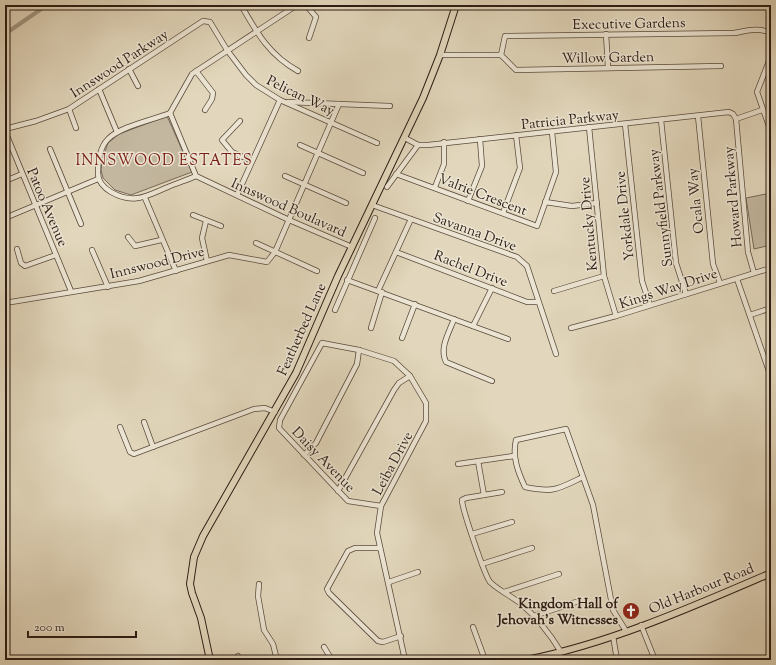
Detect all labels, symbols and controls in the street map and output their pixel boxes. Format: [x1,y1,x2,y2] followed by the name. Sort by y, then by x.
[572,14,686,36] street label: Executive Gardens
[67,25,173,104] street label: Innswood Parkway
[562,48,655,70] street label: Willow Garden
[263,72,338,122] street label: Pelican Way
[520,106,620,136] street label: Patricia Parkway
[720,145,748,248] street label: Howard Parkway
[645,148,679,268] street label: Sunnyfield Parkway
[75,151,253,172] district label: INNSWOOD ESTATES
[21,165,72,250] street label: Patoo Avenue
[684,167,710,235] street label: Ocala Way
[435,170,530,222] street label: Valrie Crescent
[611,170,641,262] street label: Yorkdale Drive
[227,174,349,243] street label: Innswood Boulavard
[576,176,604,272] street label: Kentucky Drive
[430,208,519,257] street label: Savanna Drive
[108,243,207,285] street label: Innswood Drive
[430,247,510,293] street label: Rachel Drive
[617,265,720,315] street label: Kings Way Drive
[273,280,332,379] street label: Featherbed Lane
[286,423,359,497] street label: Daisy Avenue
[369,429,419,499] street label: Leiba Drive
[646,560,758,620] street label: Old Harbour Road
[496,595,619,631] place label: Kingdom Hall of Jehovah's Witnesses
[621,601,641,621] church icon: Kingdom Hall of Jehovah's Witnesses
[28,613,136,639] scale bar
[34,619,65,637] text: 200 m

